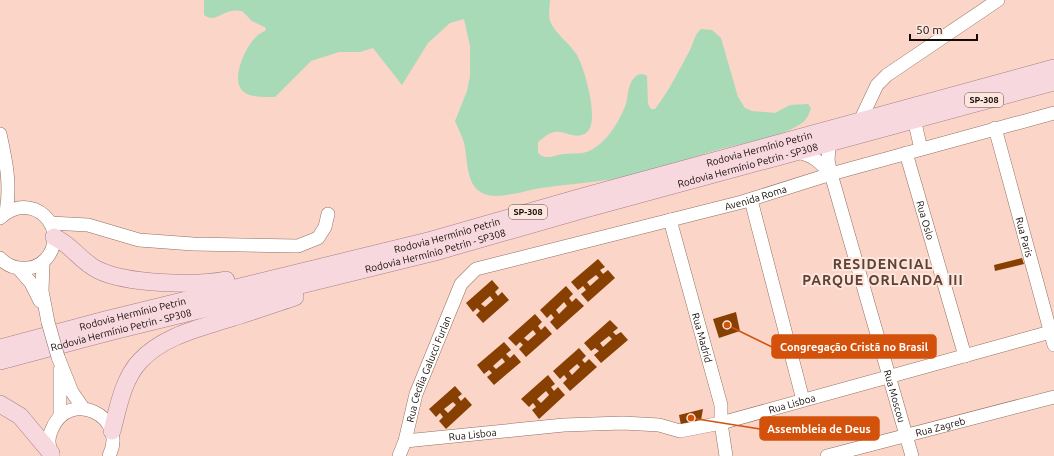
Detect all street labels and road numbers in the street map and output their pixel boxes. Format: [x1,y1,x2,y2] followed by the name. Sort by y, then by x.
[965,93,1003,107] road number: SP-308
[705,129,813,168] street label: Rodovia Hermínio Petrin
[676,141,819,189] street label: Rodovia Hermínio Petrin - SP308
[723,183,788,212] street label: Avenida Roma
[915,199,936,241] street label: Rua Oslo
[509,205,547,219] road number: SP-308
[393,215,501,255] street label: Rodovia Hermínio Petrin
[1014,216,1035,258] street label: Rua Paris
[364,226,507,275] street label: Rodovia Hermínio Petrin - SP308
[78,295,187,332] street label: Rodovia Hermínio Petrin
[49,306,193,353] street label: Rodovia Hermínio Petrin - SP308
[690,311,715,364] street label: Rua Madrid
[404,314,453,423] street label: Rua Cecília Galucci Furlan
[882,368,908,424] street label: Rua Moscou
[767,392,816,415] street label: Rua Lisboa
[914,415,966,438] street label: Rua Zagreb
[448,426,497,442] street label: Rua Lisboa

